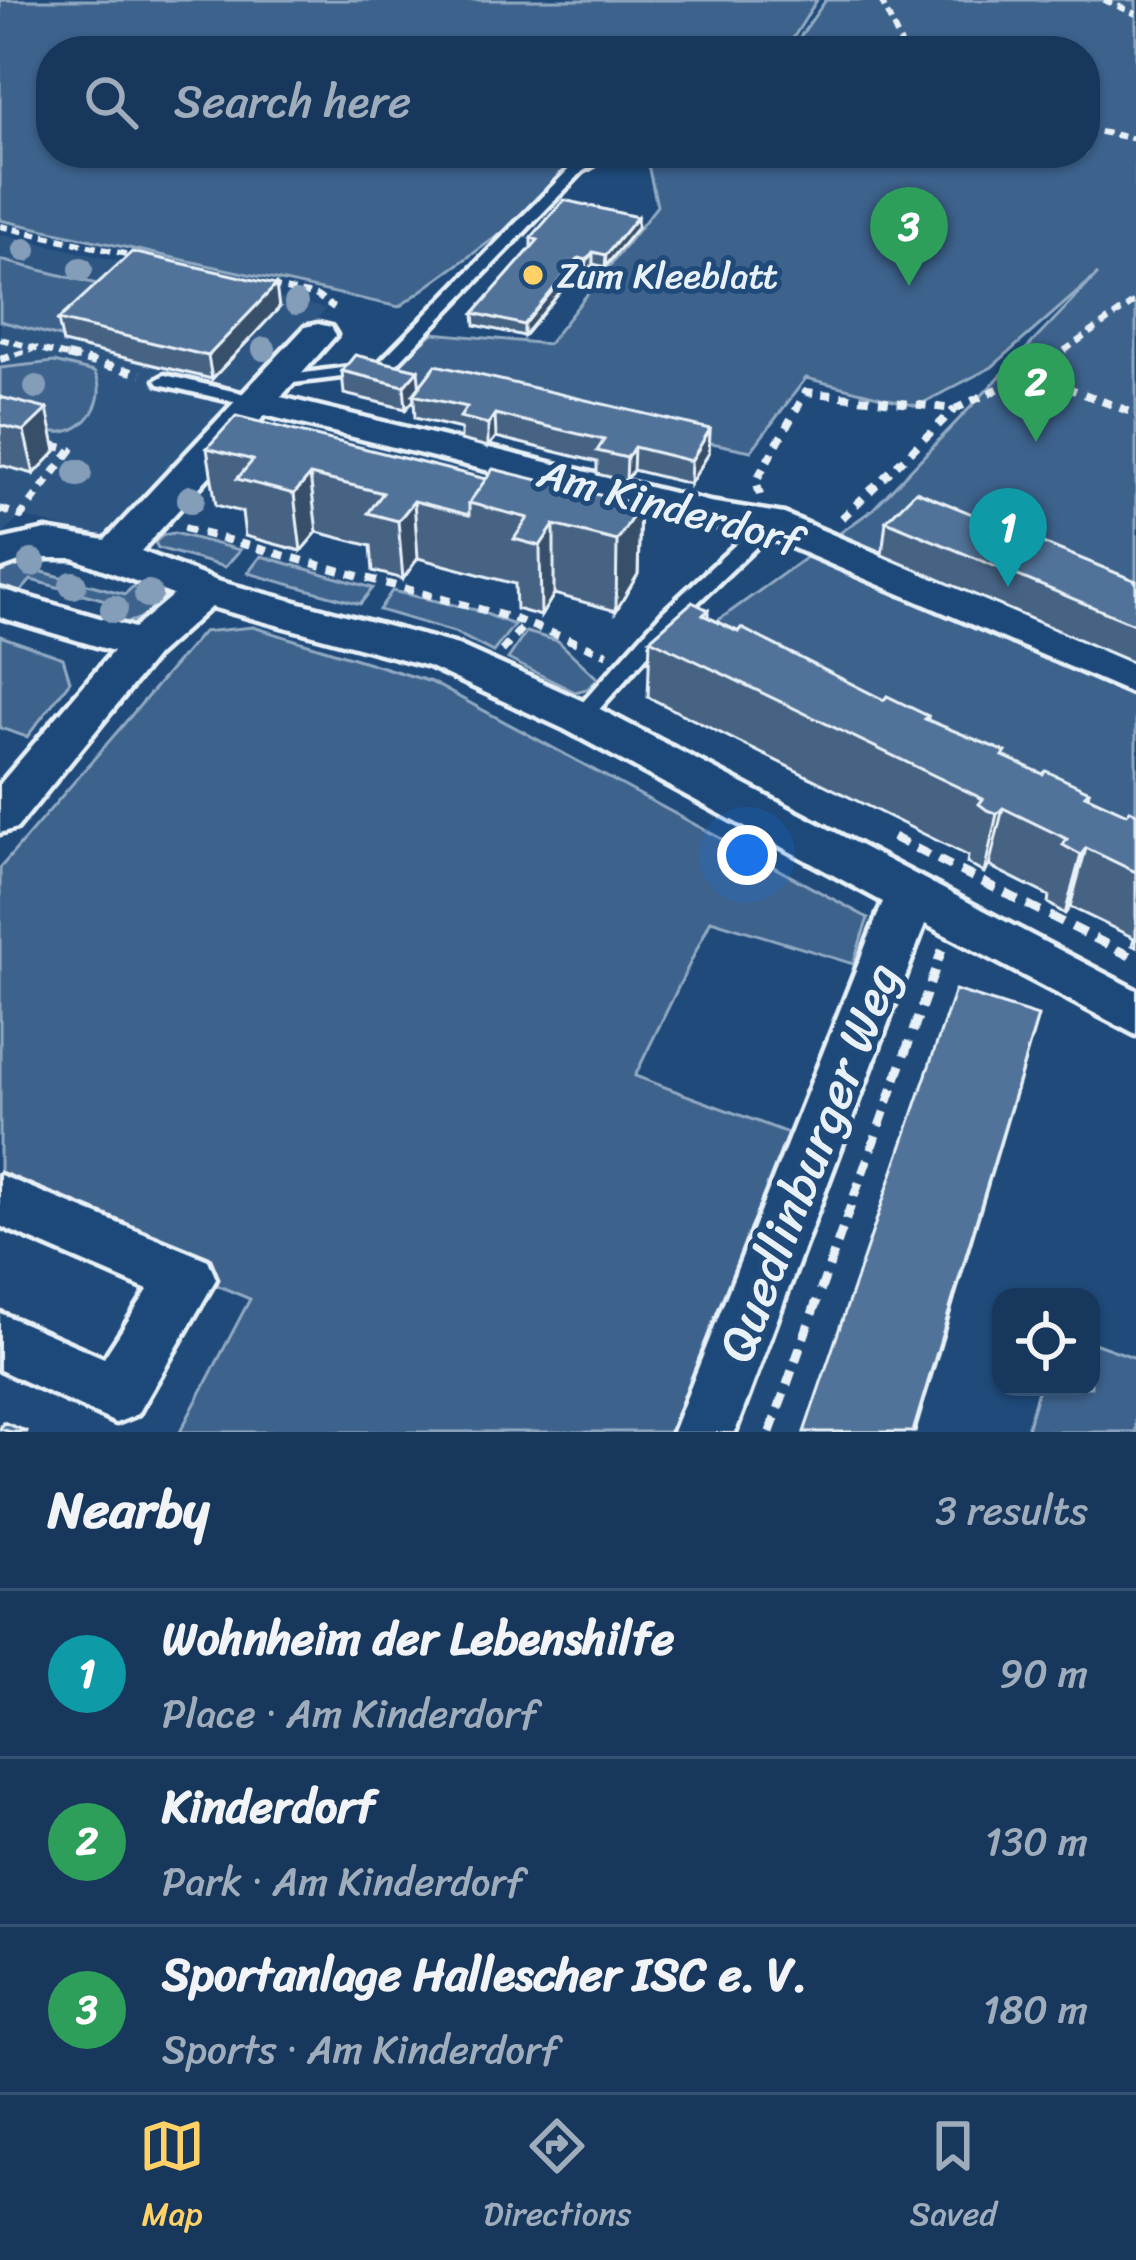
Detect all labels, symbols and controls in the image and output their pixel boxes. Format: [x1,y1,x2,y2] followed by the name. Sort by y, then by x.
[36,36,1100,168] search box
[174,62,411,142] text: Search here
[78,69,144,135] icon: search
[870,187,948,286] pin: 3
[557,244,778,308] place label: Zum Kleeblatt
[520,262,546,288] marker: Zum Kleeblatt
[997,343,1075,442] pin: 2
[529,436,815,579] street label: Am Kinderdorf
[969,488,1047,587] pin: 1
[717,825,777,885] your location
[691,949,927,1375] street label: Quedlinburger Weg
[992,1288,1100,1396] map controls
[992,1288,1100,1396] button: locate
[48,1465,209,1555] text: Nearby
[935,1476,1088,1545] text: 3 results
[162,1599,674,1679] text: Wohnheim der Lebenshilfe
[79,1639,95,1708] text: 1
[999,1639,1088,1708] text: 90 m
[162,1679,538,1748] text: Place · Am Kinderdorf
[162,1767,375,1847] text: Kinderdorf
[76,1807,98,1876] text: 2
[985,1807,1088,1876] text: 130 m
[162,1847,524,1916] text: Park · Am Kinderdorf
[162,1935,807,2015] text: Sportanlage Hallescher ISC e. V.
[76,1975,98,2044] text: 3
[983,1975,1088,2044] text: 180 m
[162,2015,558,2084] text: Sports · Am Kinderdorf
[139,2113,205,2243] tab: Map
[484,2113,631,2243] tab: Directions
[910,2113,997,2243] tab: Saved

